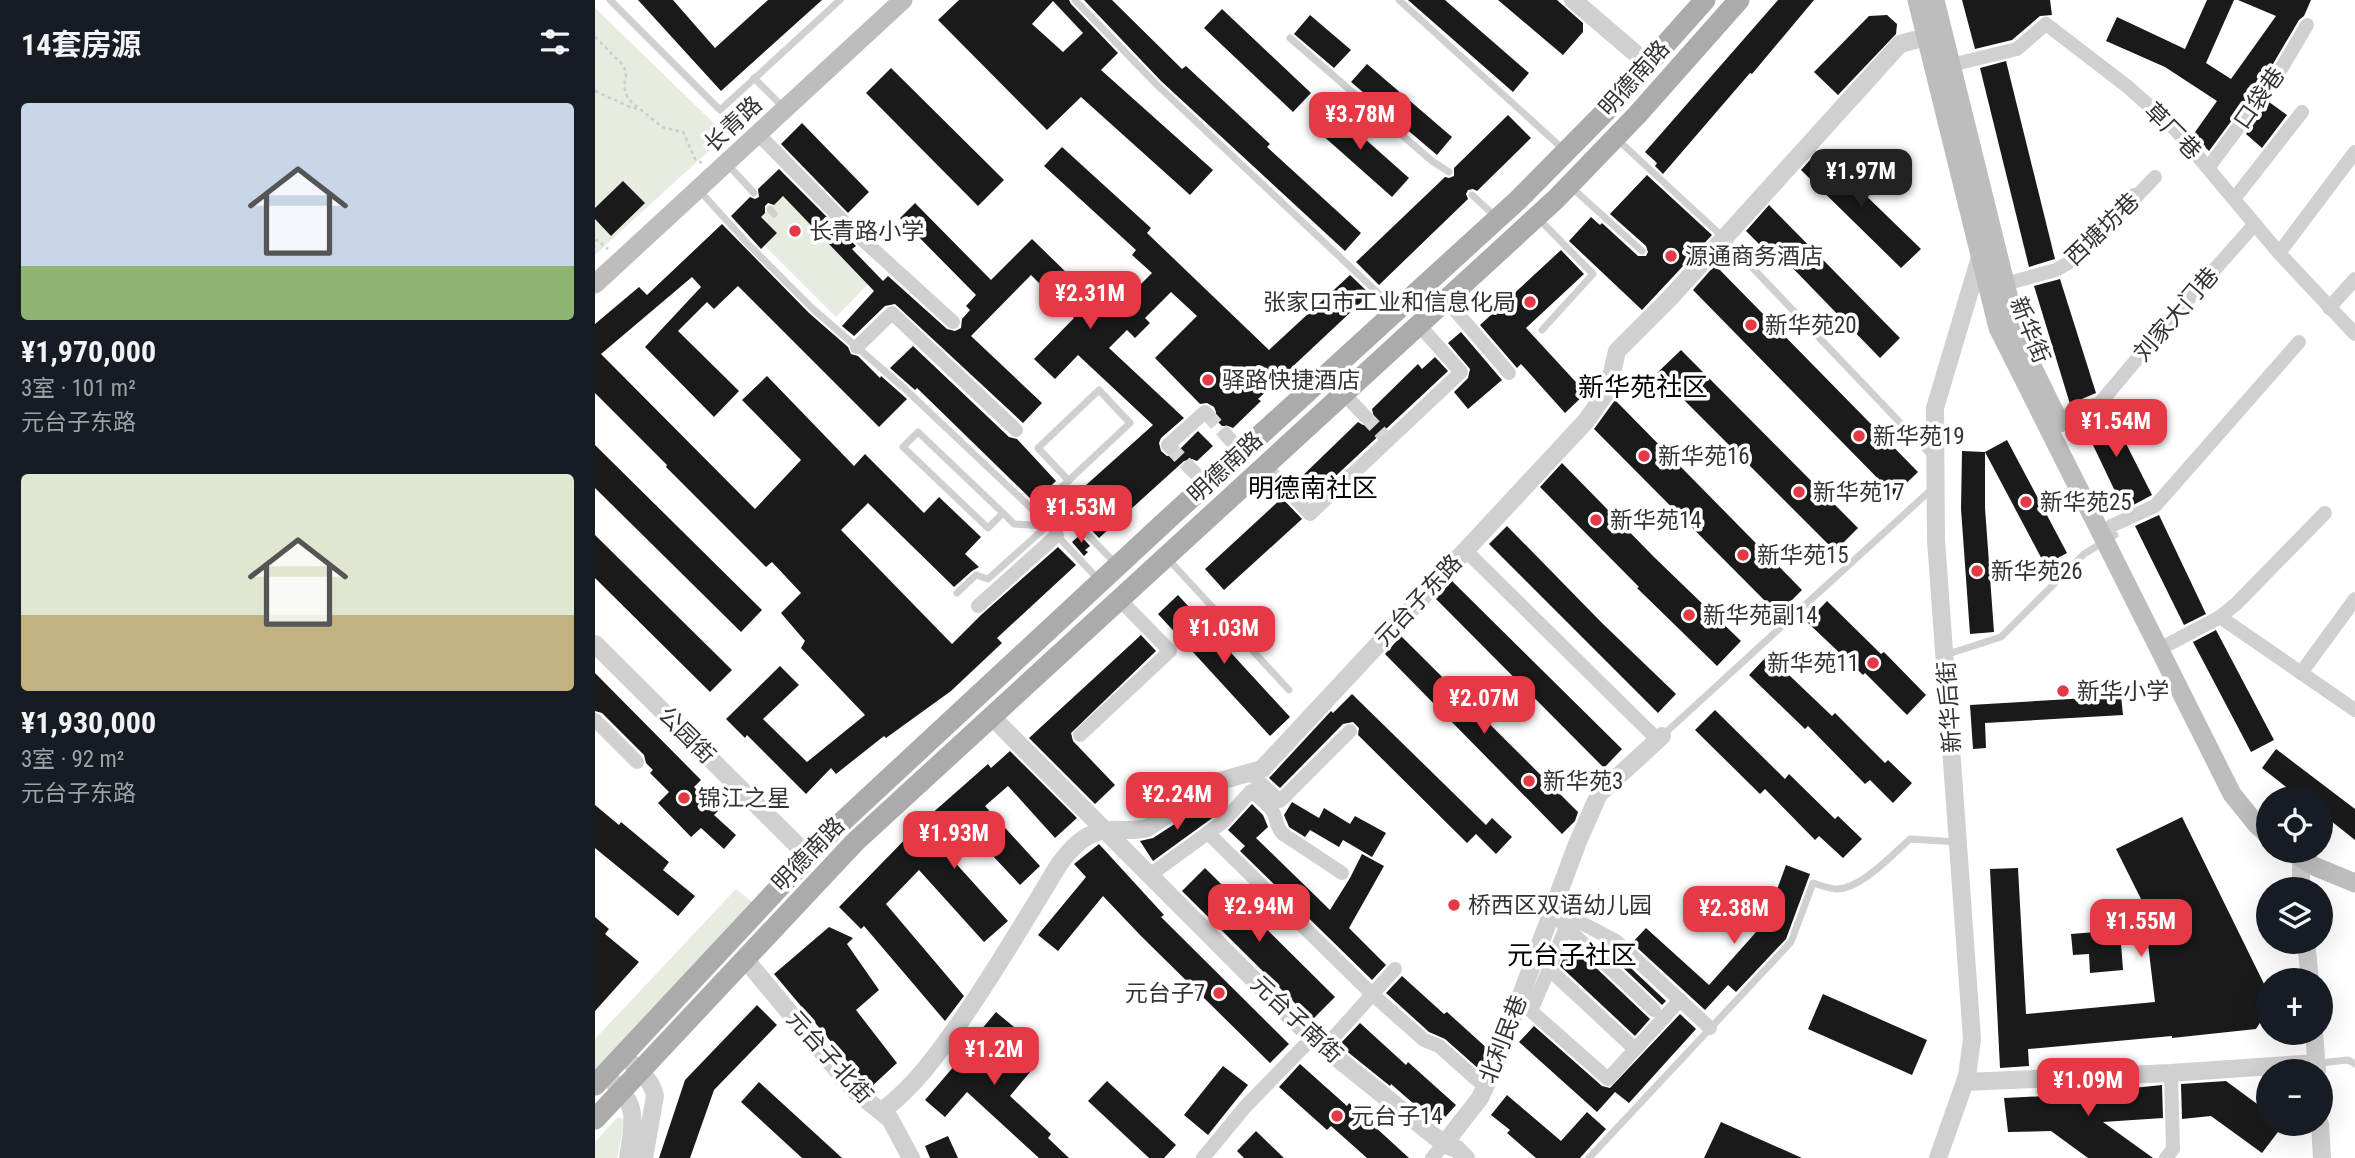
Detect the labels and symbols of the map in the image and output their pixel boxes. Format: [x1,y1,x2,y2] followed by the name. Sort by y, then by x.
[1594,35,1675,122] street label: 明德南路
[2229,62,2290,134] street label: 口袋巷
[699,91,768,158] street label: 长青路
[1303,92,1417,152] pin: ¥3.78M
[2139,97,2207,165] street label: 草厂巷
[1804,150,1918,209] pin: ¥1.97M
[2060,188,2145,271] street label: 西塘坊巷
[809,218,924,245] place label: 长青路小学
[787,223,803,239] marker: 长青路小学
[1685,243,1823,270] place label: 源通商务酒店
[1663,248,1679,264] marker: 源通商务酒店
[2128,262,2224,367] street label: 刘家大门巷
[1033,272,1147,331] pin: ¥2.31M
[1263,289,1516,316] place label: 张家口市工业和信息化局
[2004,293,2055,367] street label: 新华街
[1522,294,1538,310] marker: 张家口市工业和信息化局
[1765,312,1857,339] place label: 新华苑20
[1743,317,1759,333] marker: 新华苑20
[1222,367,1360,394] place label: 驿路快捷酒店
[1200,372,1216,388] marker: 驿路快捷酒店
[1578,372,1708,402] district label: 新华苑社区
[2059,400,2173,459] pin: ¥1.54M
[1873,423,1965,450] place label: 新华苑19
[1182,426,1268,509] street label: 明德南路
[1851,428,1867,444] marker: 新华苑19
[1658,443,1750,470] place label: 新华苑16
[1636,448,1652,464] marker: 新华苑16
[1248,473,1378,503] district label: 明德南社区
[1813,479,1905,506] place label: 新华苑17
[1791,484,1807,500] marker: 新华苑17
[1024,486,1138,545] pin: ¥1.53M
[2040,489,2132,516] place label: 新华苑25
[2018,494,2034,510] marker: 新华苑25
[1610,507,1702,534] place label: 新华苑14
[1588,512,1604,528] marker: 新华苑14
[1757,542,1849,569] place label: 新华苑15
[1735,547,1751,563] marker: 新华苑15
[1369,549,1467,652] street label: 元台子东路
[1991,558,2083,585] place label: 新华苑26
[1969,563,1985,579] marker: 新华苑26
[1703,602,1818,629] place label: 新华苑副14
[1167,606,1281,666] pin: ¥1.03M
[1681,607,1697,623] marker: 新华苑副14
[1767,650,1859,677] place label: 新华苑11
[1865,655,1881,671] marker: 新华苑11
[1933,660,1966,754] street label: 新华后街
[1427,676,1541,736] pin: ¥2.07M
[2077,678,2169,705] place label: 新华小学
[2055,683,2071,699] marker: 新华小学
[653,701,721,769] street label: 公园街
[1543,768,1623,795] place label: 新华苑3
[1120,772,1234,832] pin: ¥2.24M
[1521,773,1537,789] marker: 新华苑3
[698,785,790,812] place label: 锦江之星
[676,790,692,806] marker: 锦江之星
[767,812,850,897] street label: 明德南路
[897,812,1011,871] pin: ¥1.93M
[1202,884,1316,944] pin: ¥2.94M
[1677,886,1791,946] pin: ¥2.38M
[1468,892,1652,919] place label: 桥西区双语幼儿园
[1446,897,1462,913] marker: 桥西区双语幼儿园
[2084,900,2198,959] pin: ¥1.55M
[1507,940,1637,970] district label: 元台子社区
[1245,970,1348,1068] street label: 元台子南街
[1125,980,1205,1007] place label: 元台子7
[1211,985,1227,1001] marker: 元台子7
[1474,991,1533,1087] street label: 北利民巷
[781,1006,878,1109] street label: 元台子北街
[945,1028,1043,1087] pin: ¥1.2M
[2031,1058,2145,1118] pin: ¥1.09M
[1351,1103,1443,1130] place label: 元台子14
[1329,1108,1345,1124] marker: 元台子14

